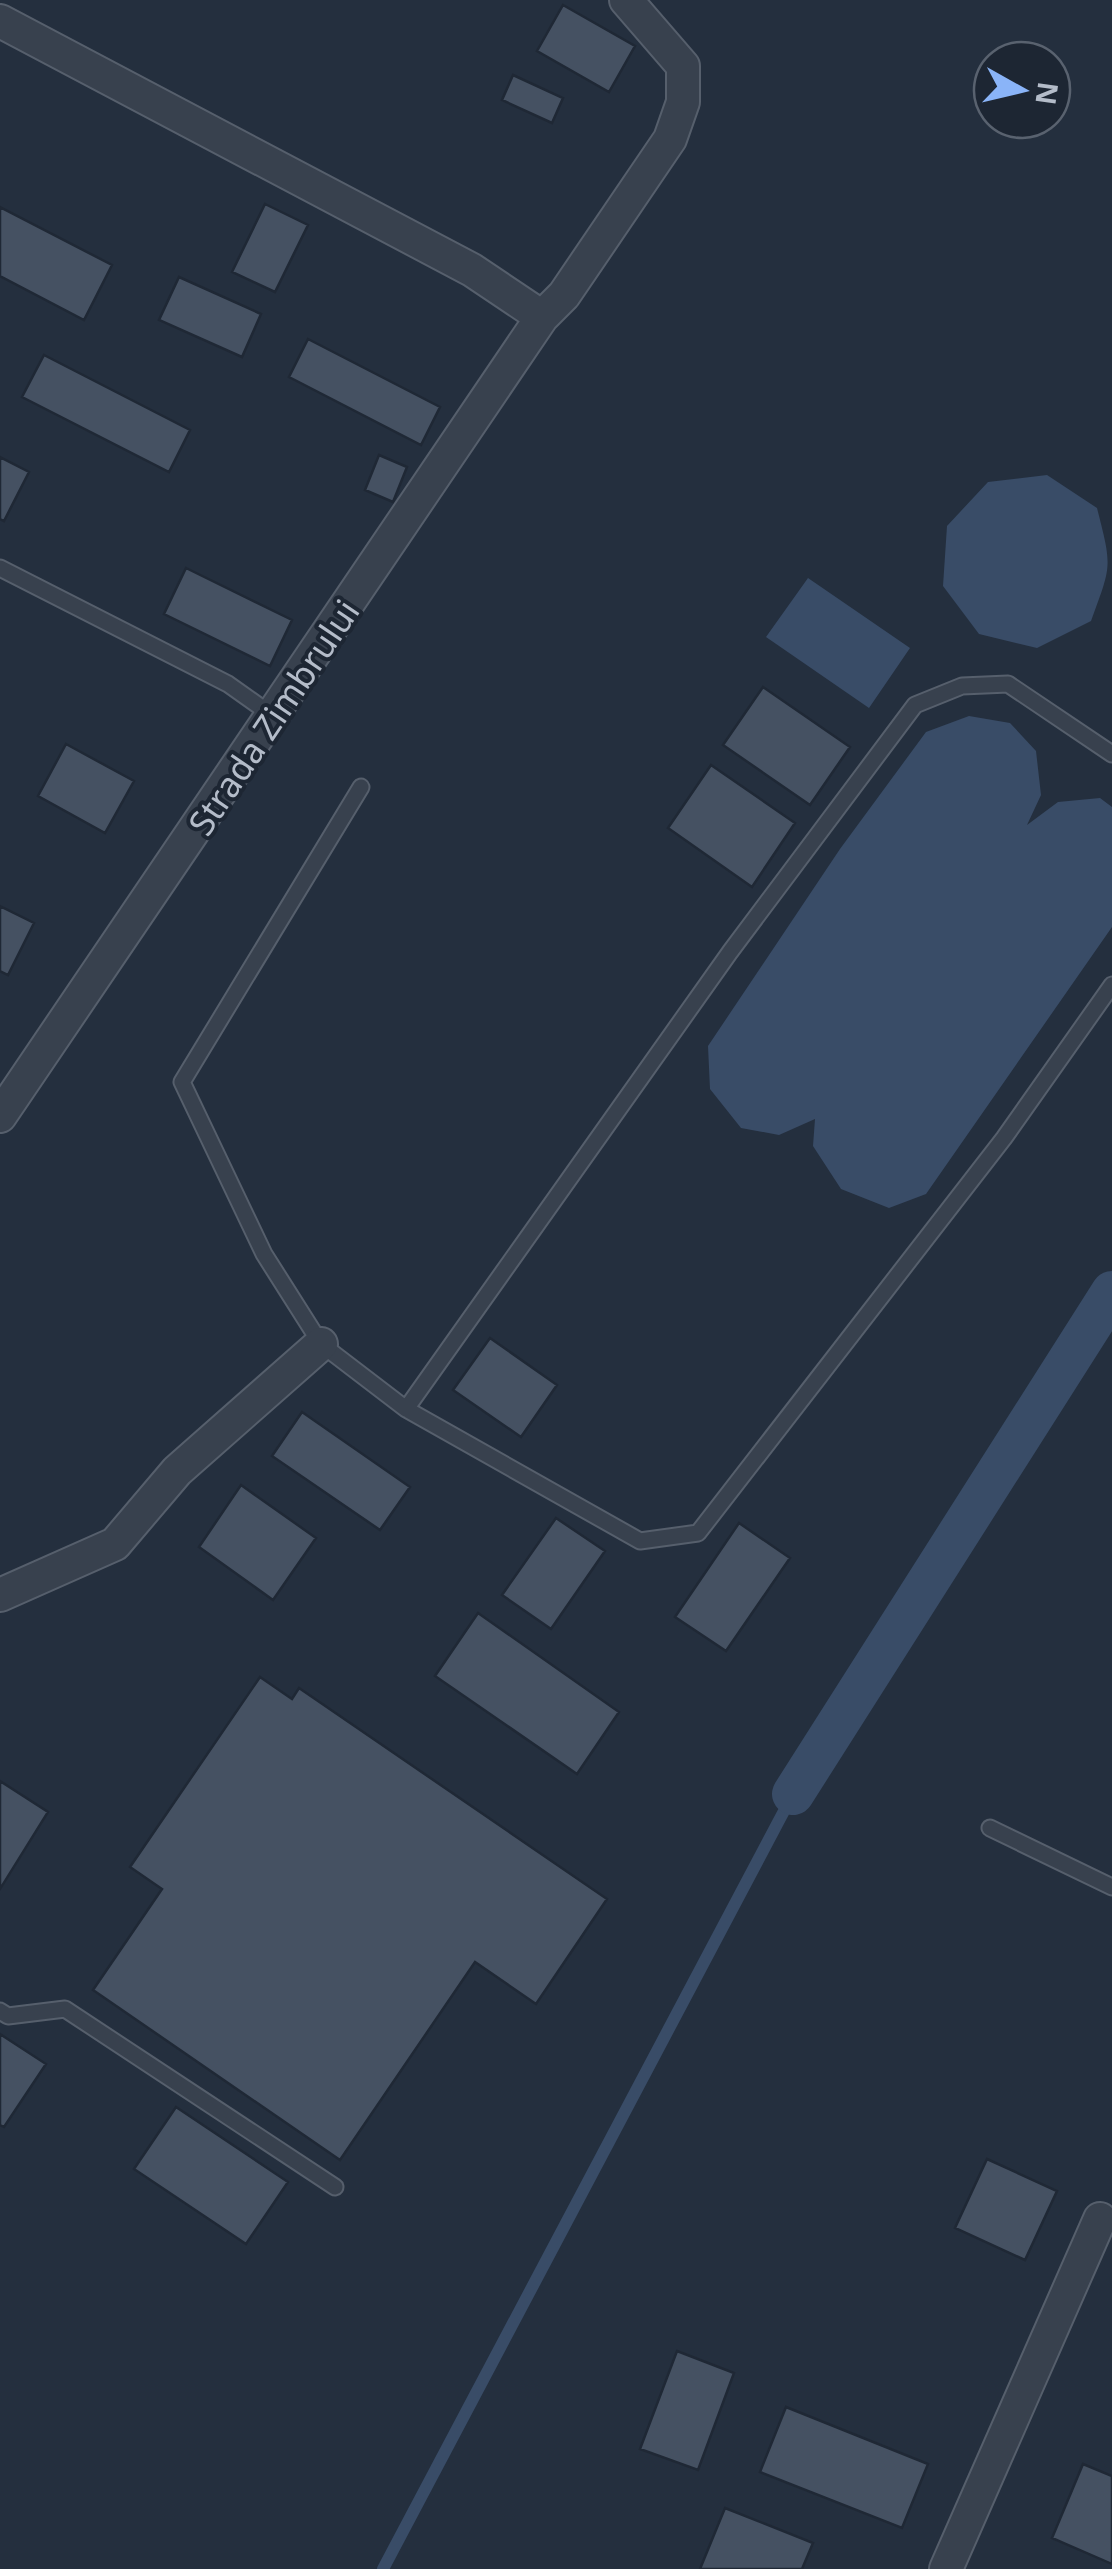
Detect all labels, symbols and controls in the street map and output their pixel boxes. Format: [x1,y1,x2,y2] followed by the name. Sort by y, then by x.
[972,40,1072,140] north arrow
[1027,80,1068,108] text: N
[177,590,369,844] street label: Strada Zimbrului

